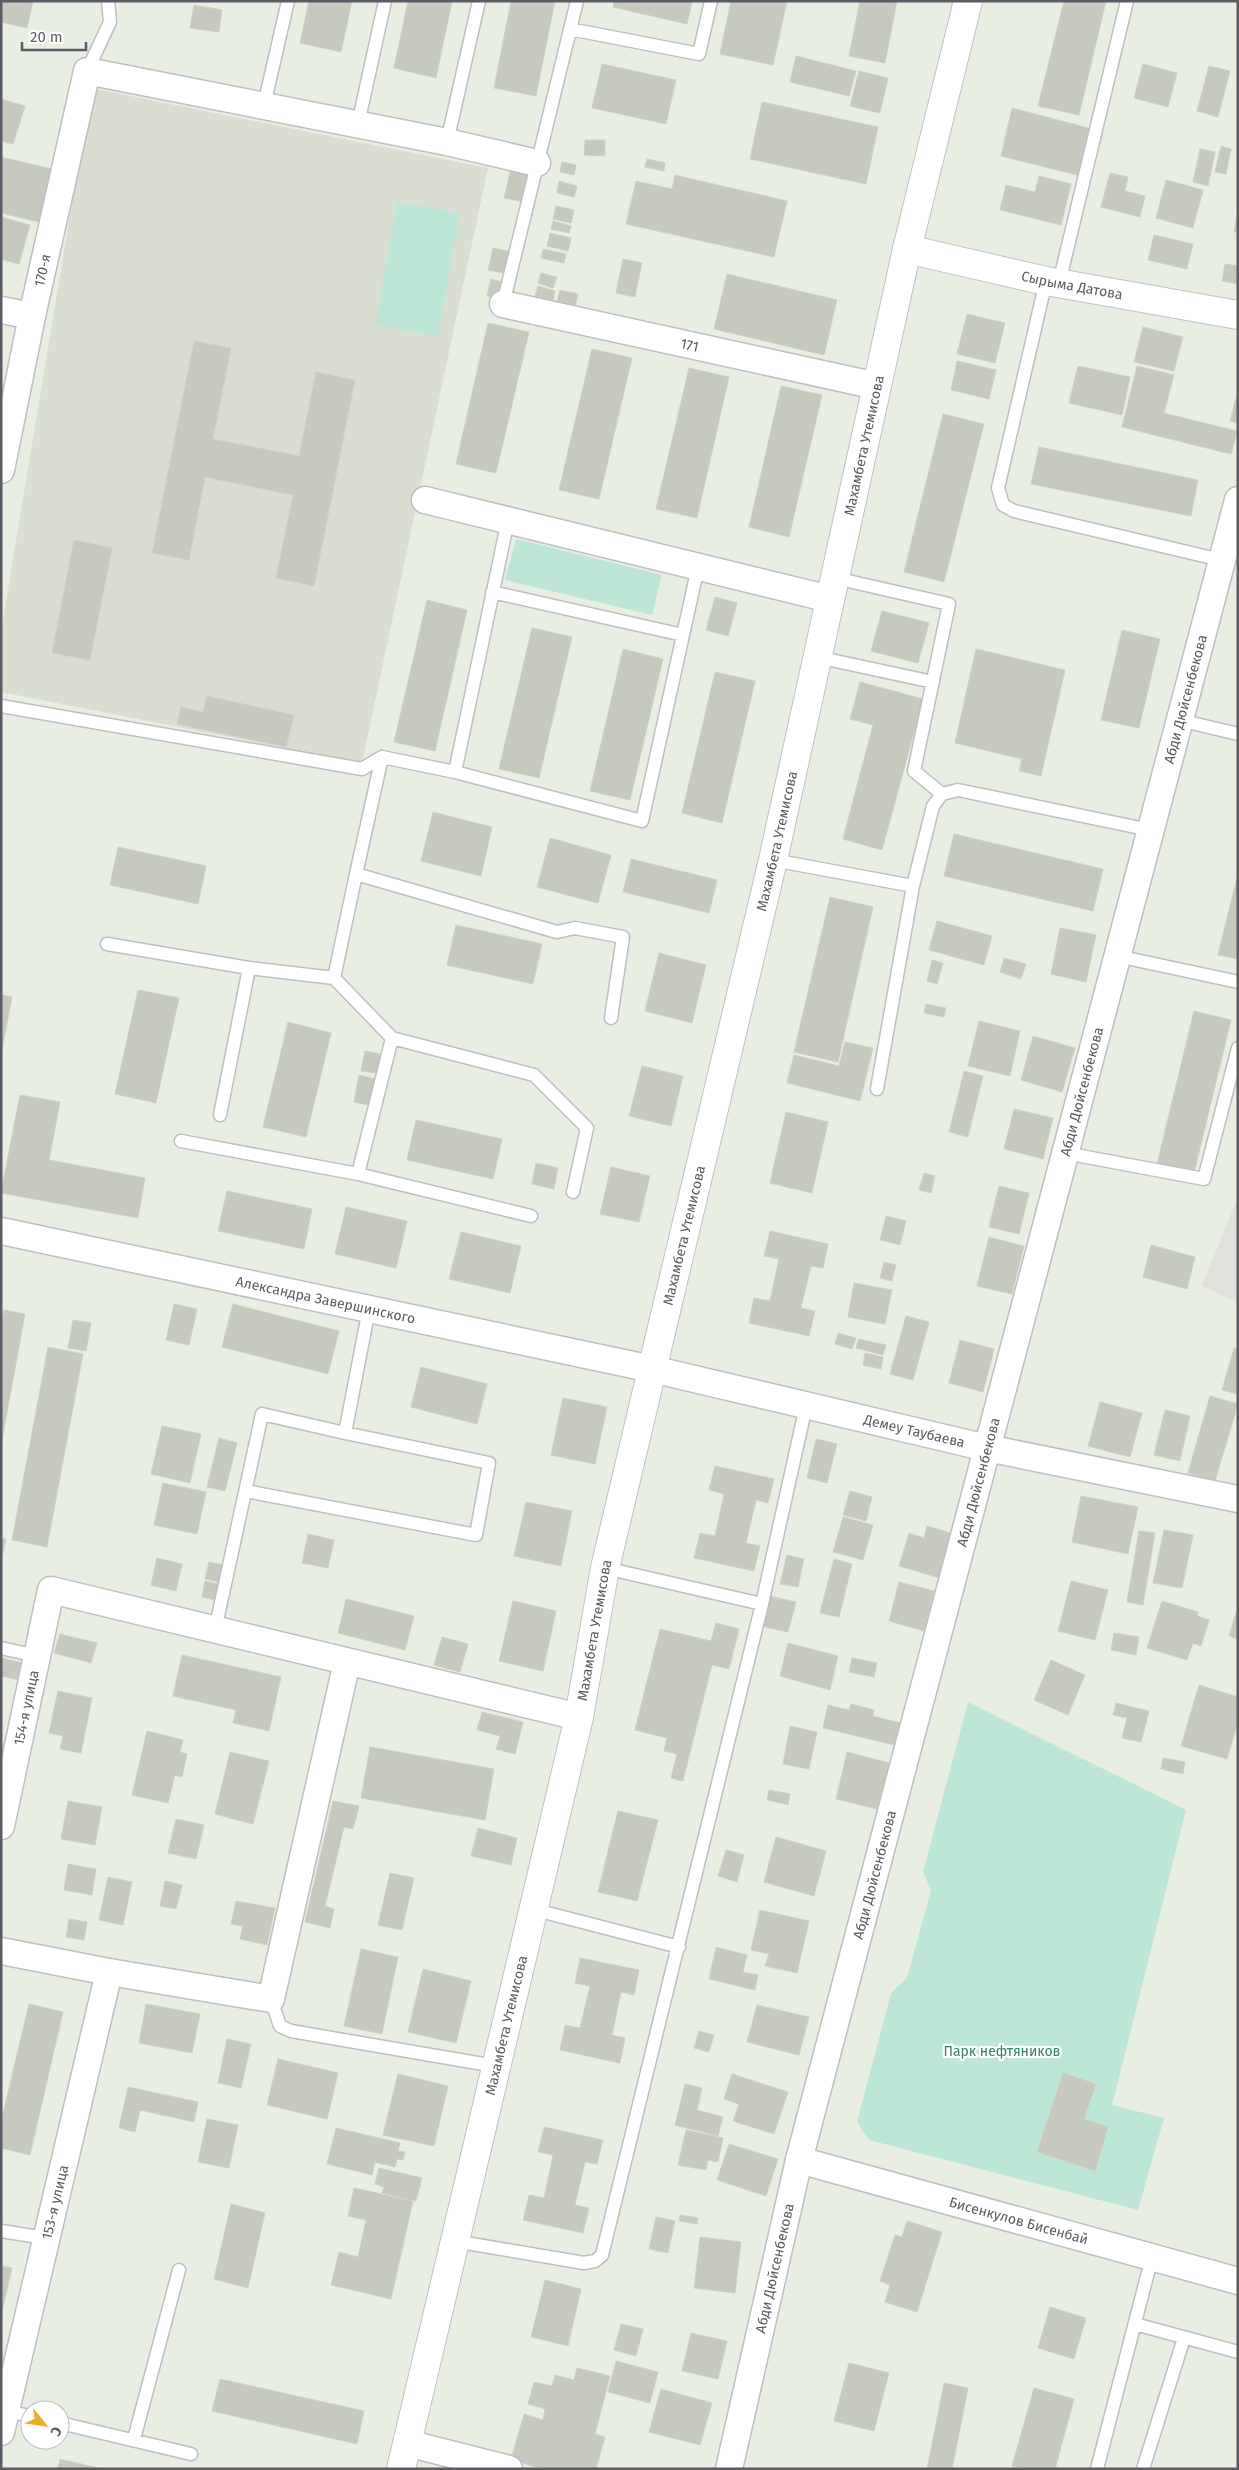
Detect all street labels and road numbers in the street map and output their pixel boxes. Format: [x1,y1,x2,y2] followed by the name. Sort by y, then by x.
[31,252,55,288] street label: 170-я
[1020,268,1124,303] street label: Сырыма Датова
[679,335,700,356] street label: 171
[841,374,888,517] street label: Махамбета Утемисова
[1161,633,1211,766] street label: Абди Дюйсенбекова
[753,769,801,913] street label: Махамбета Утемисова
[1057,1025,1107,1158] street label: Абди Дюйсенбекова
[660,1164,709,1307] street label: Махамбета Утемисова
[234,1273,417,1328] street label: Александра Завершинского
[861,1411,966,1451] street label: Демеу Таубаева
[954,1416,1004,1549] street label: Абди Дюйсенбекова
[574,1558,616,1702] street label: Махамбета Утемисова
[10,1669,43,1747] street label: 154-я улица
[850,1808,900,1941] street label: Абди Дюйсенбекова
[482,1954,531,2097] street label: Махамбета Утемисова
[38,2163,72,2241] street label: 153-я улица
[947,2194,1090,2248] street label: Бисенкулов Бисенбай
[752,2202,798,2335] street label: Абди Дюйсенбекова

